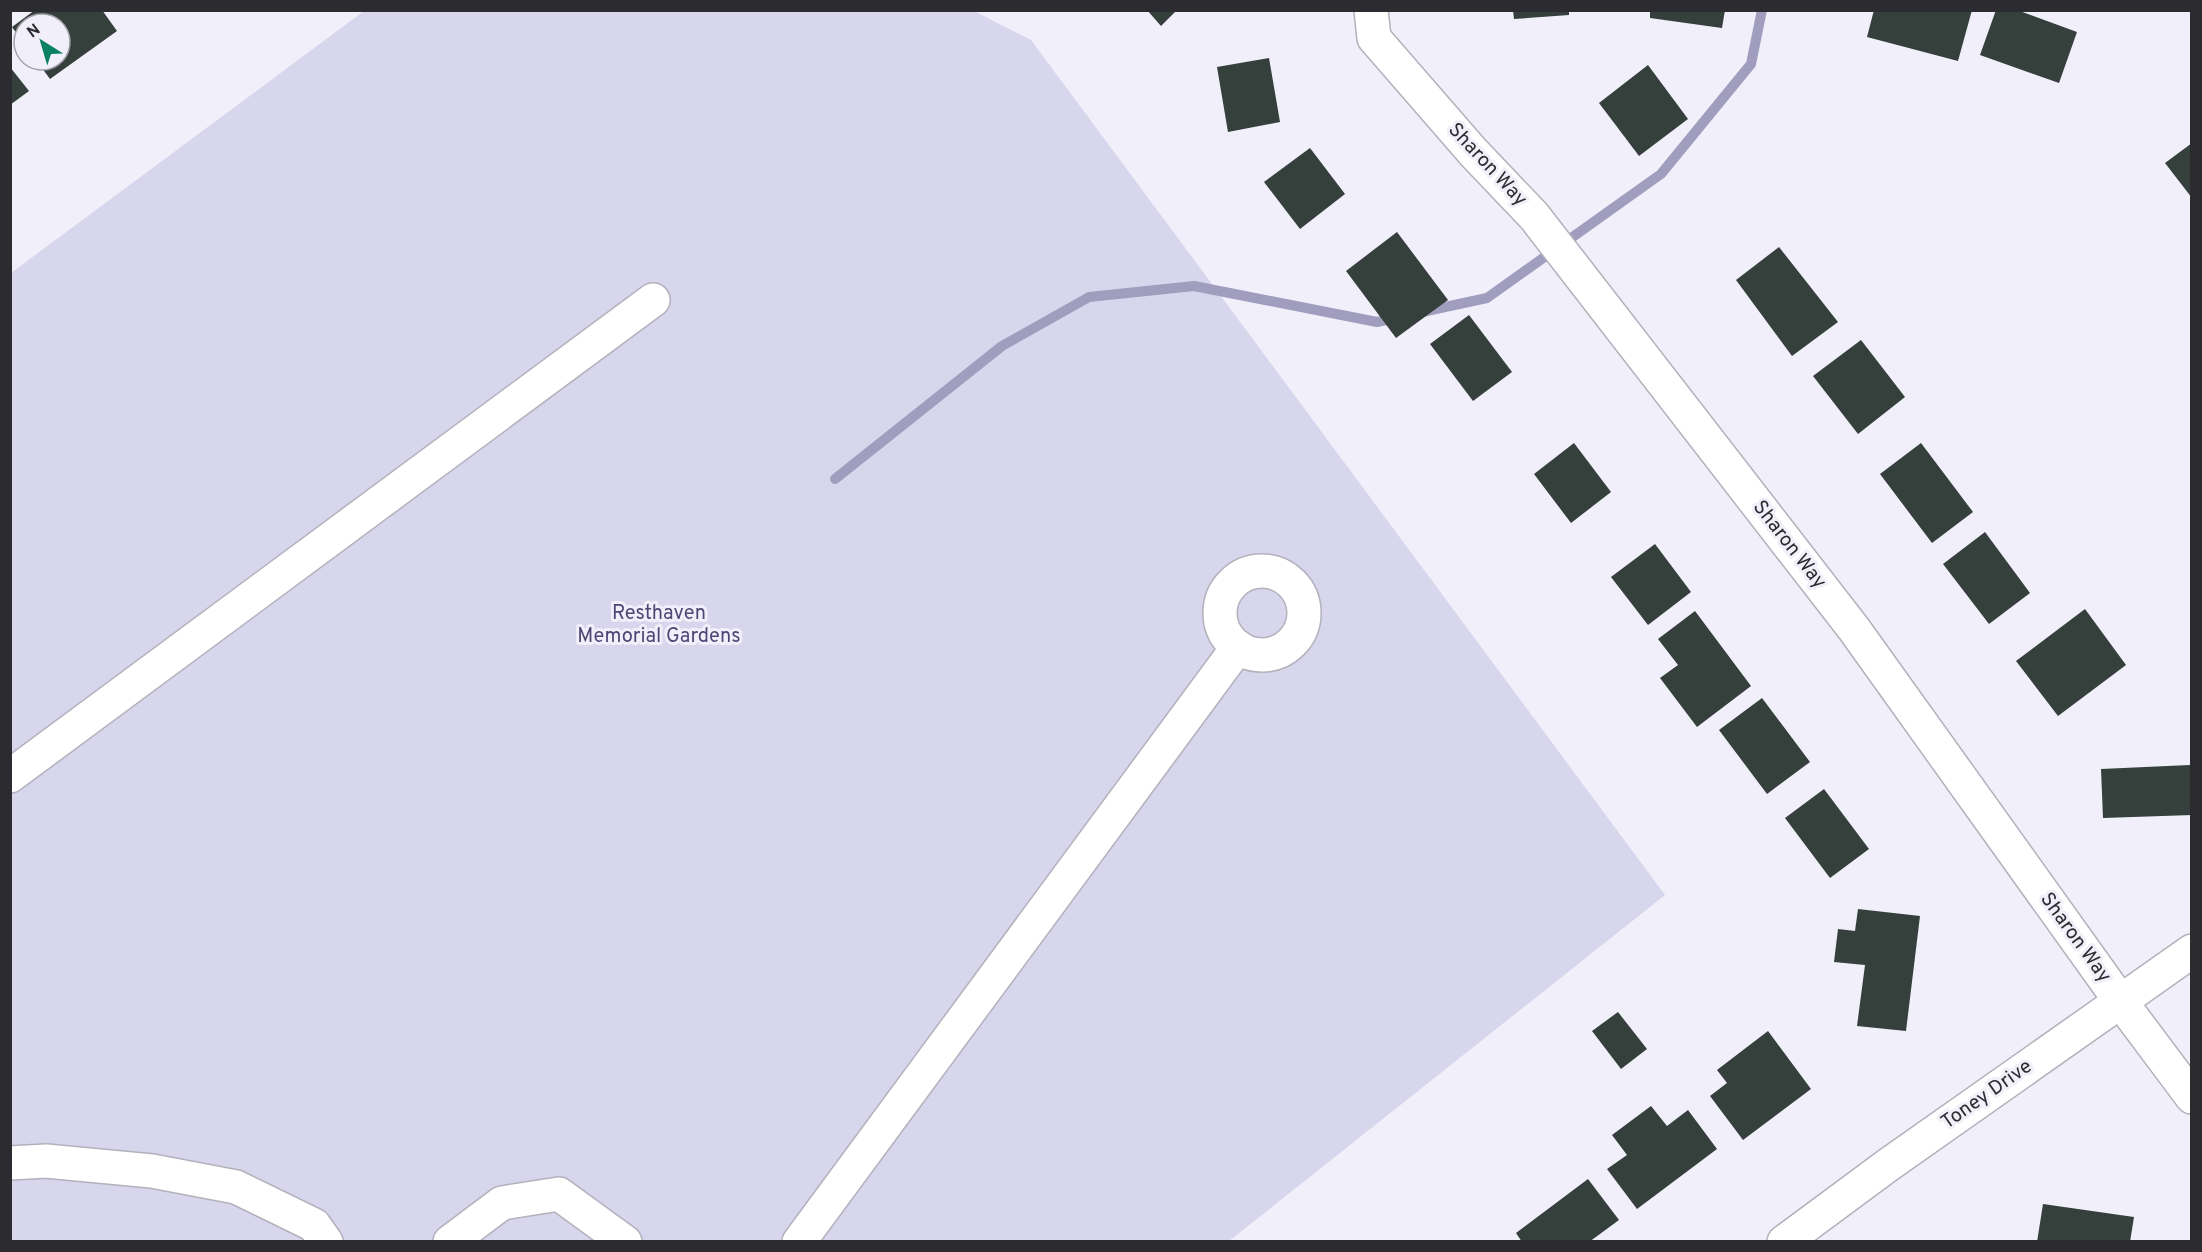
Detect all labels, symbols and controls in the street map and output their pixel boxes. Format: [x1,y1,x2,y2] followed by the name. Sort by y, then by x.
[12,12,72,72] north arrow
[24,20,45,43] text: N
[1442,118,1532,212] street label: Sharon Way
[1746,495,1832,595] street label: Sharon Way
[577,601,741,650] park label: Resthaven Memorial Gardens
[2034,888,2116,988] street label: Sharon Way
[1936,1054,2038,1136] street label: Toney Drive

